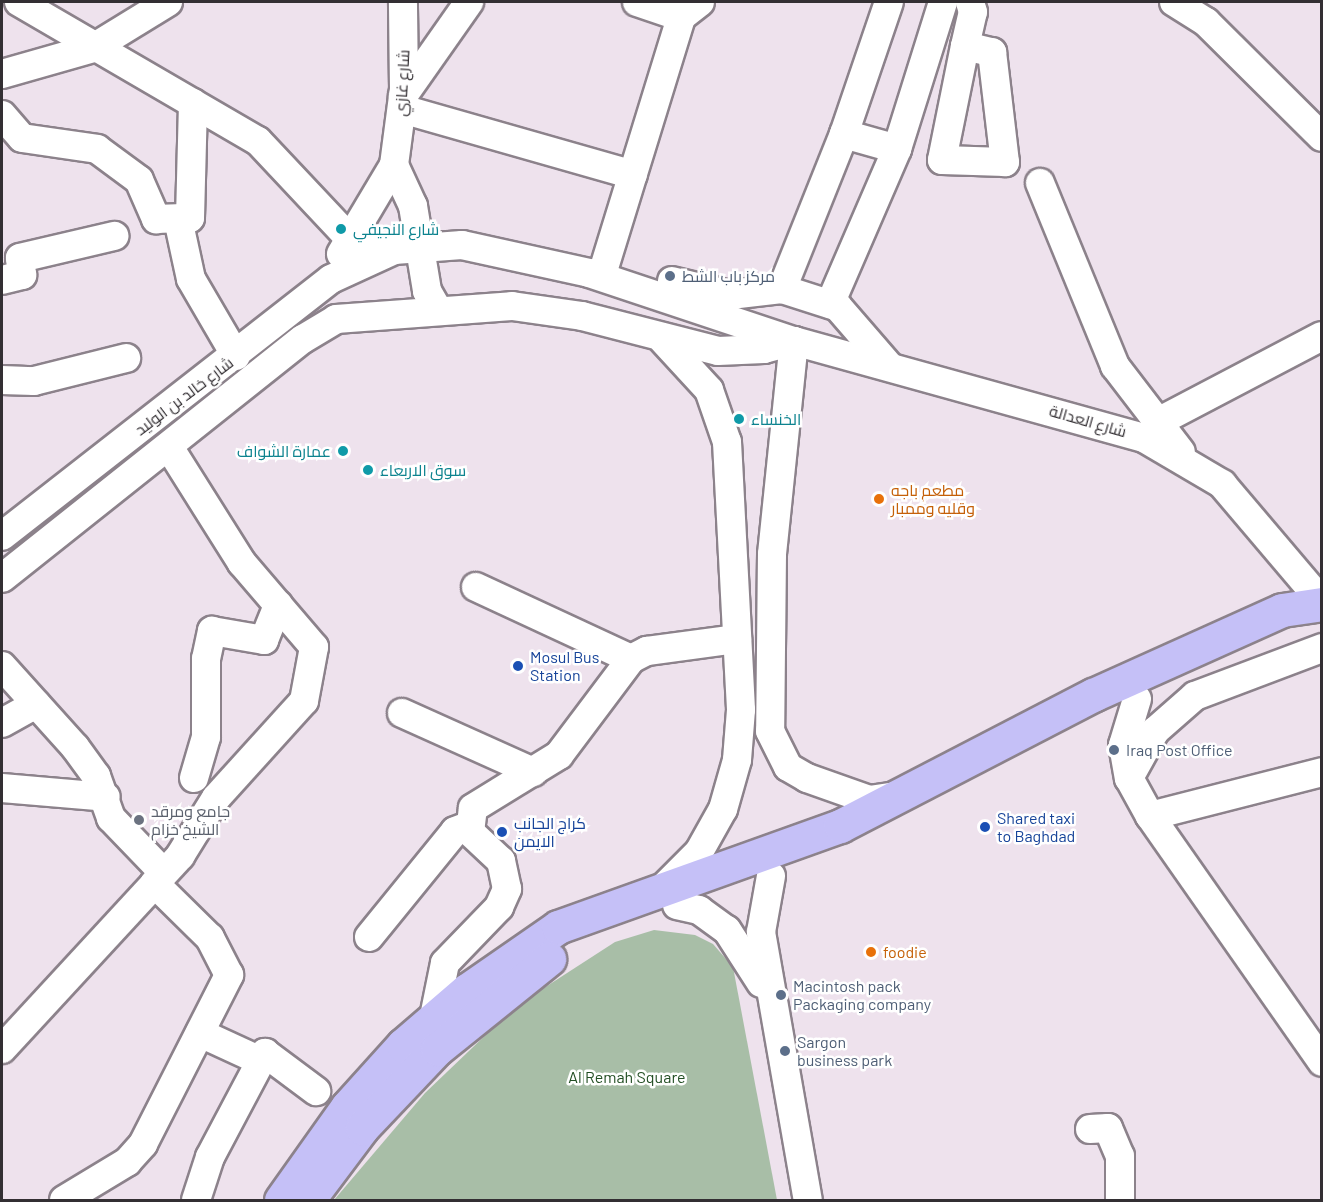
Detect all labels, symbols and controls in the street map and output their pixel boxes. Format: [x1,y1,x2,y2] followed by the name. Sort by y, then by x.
[391,49,413,117] street label: شارع غازي
[353,219,439,239] place label: شارع النجيفي
[334,222,348,236] marker: شارع النجيفي
[682,266,775,286] place label: مركز باب الشط
[663,269,677,283] marker: مركز باب الشط
[131,353,237,439] street label: شارع خالد بن الوليد
[1047,401,1129,441] street label: شارع العدالة
[751,409,801,429] place label: الخنساء
[732,412,746,426] marker: الخنساء
[237,441,331,461] place label: عمارة الشواف
[336,444,350,458] marker: عمارة الشواف
[380,460,466,480] place label: سوق الاربعاء
[361,463,375,477] marker: سوق الاربعاء
[891,480,975,518] place label: مطعم باجه وقليه وممبار
[872,492,886,506] marker: مطعم باجه وقليه وممبار
[530,647,599,685] place label: Mosul Bus Station
[511,659,525,673] marker: Mosul Bus Station
[1126,740,1233,760] place label: Iraq Post Office
[1107,743,1121,757] marker: Iraq Post Office
[151,801,230,839] place label: جامع ومرقد الشيخ خزام
[997,808,1075,846] place label: Shared taxi to Baghdad
[132,813,146,827] marker: جامع ومرقد الشيخ خزام
[514,813,586,851] place label: كراج الجانب الايمن
[978,820,992,834] marker: Shared taxi to Baghdad
[495,825,509,839] marker: كراج الجانب الايمن
[883,942,927,962] place label: foodie
[864,945,878,959] marker: foodie
[793,976,931,1014] place label: Macintosh pack Packaging company
[774,988,788,1002] marker: Macintosh pack Packaging company
[797,1032,892,1070] place label: Sargon business park
[778,1044,792,1058] marker: Sargon business park
[568,1067,686,1087] park label: Al Remah Square

